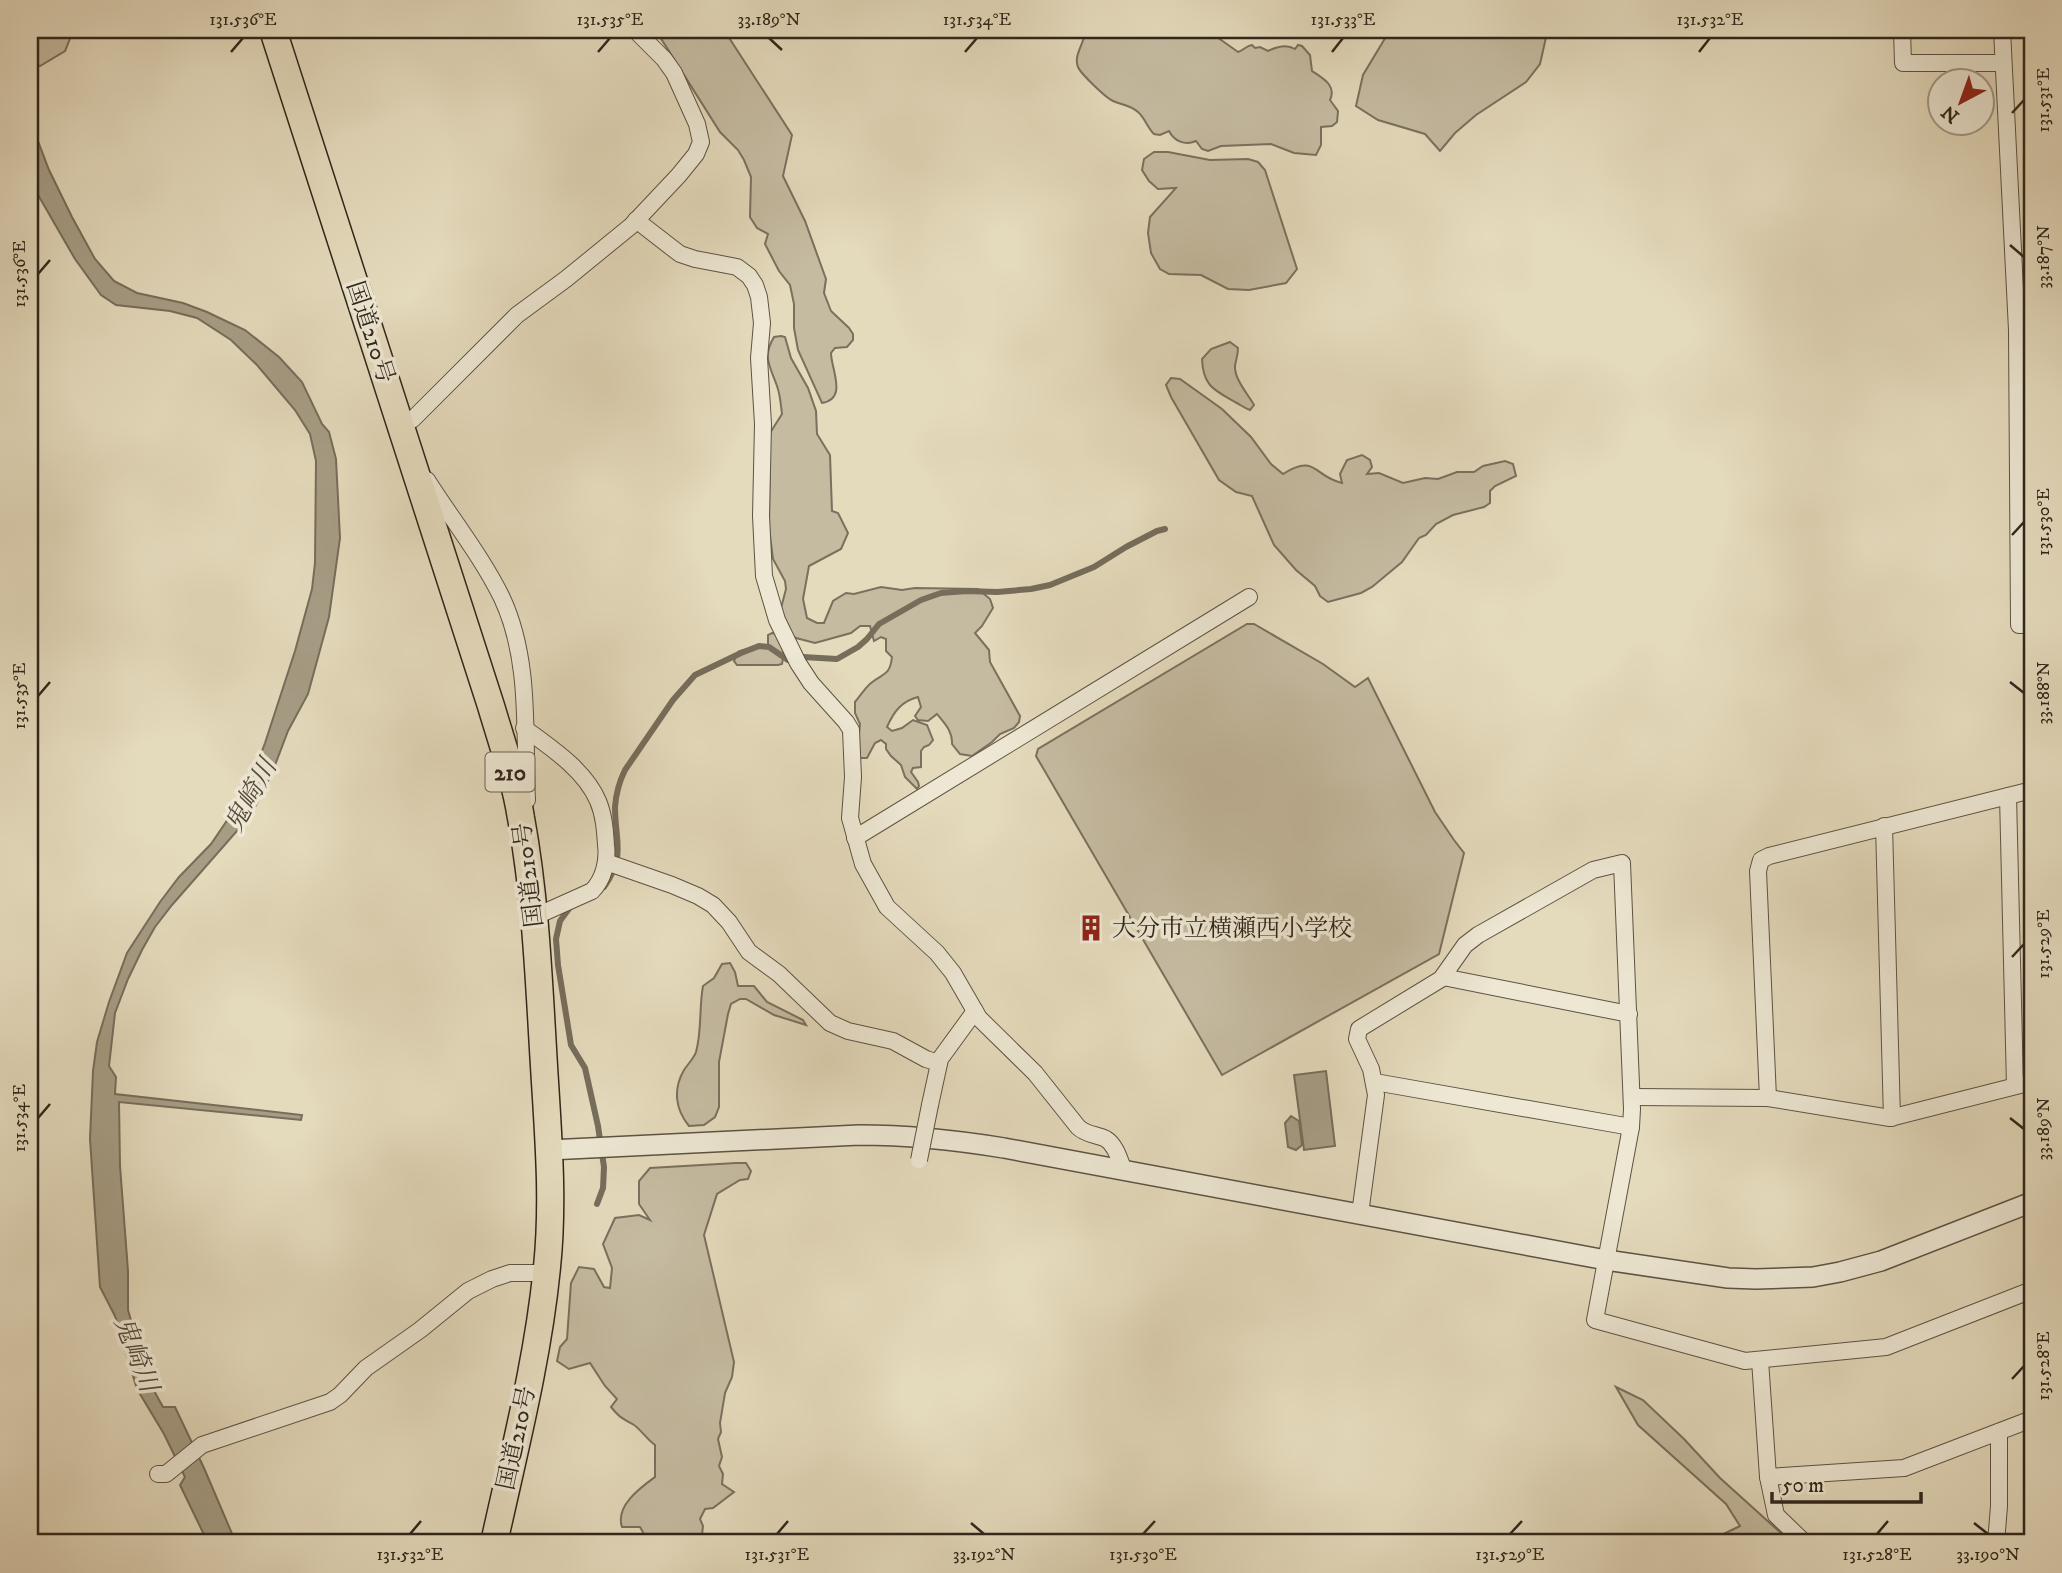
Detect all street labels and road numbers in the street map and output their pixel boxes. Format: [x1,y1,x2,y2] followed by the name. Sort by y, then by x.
[339,278,401,387] street label: 国道210号
[486,752,534,792] road number: 210
[508,821,550,929] street label: 国道210号
[491,1384,543,1493] street label: 国道210号

